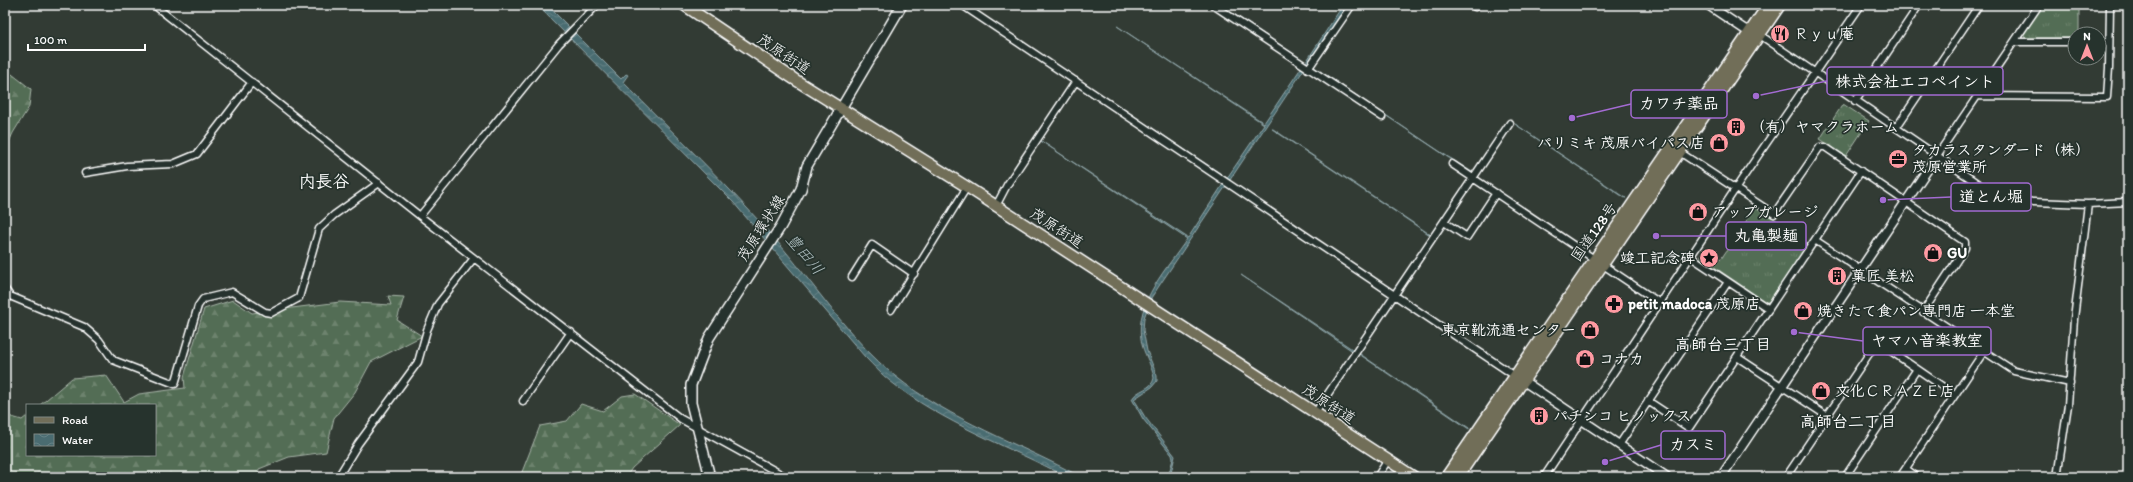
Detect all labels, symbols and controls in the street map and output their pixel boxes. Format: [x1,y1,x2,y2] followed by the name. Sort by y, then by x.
[1769,23,1791,45] restaurant icon: Ｒｙｕ庵
[1794,25,1854,43] place label: Ｒｙｕ庵
[28,26,145,52] scale bar
[2067,26,2107,66] north arrow
[754,30,814,78] street label: 茂原街道
[2083,30,2091,43] text: N
[34,33,67,47] text: 100 m
[1827,67,2003,95] callout: 株式会社エコペイント
[1835,72,1995,91] text: 株式会社エコペイント
[1631,90,1727,118] callout: カワチ薬品
[1639,94,1719,113] text: カワチ薬品
[1725,116,1747,138] building icon: （有）ヤマクラホーム
[1750,118,1899,136] place label: （有）ヤマクラホーム
[1708,132,1730,154] shop icon: パリミキ 茂原バイパス店
[1537,134,1705,152] place label: パリミキ 茂原バイパス店
[1912,141,2090,176] place label: タカラスタンダード（株） 茂原営業所
[1887,148,1909,170] office icon: タカラスタンダード（株） 茂原営業所
[299,171,350,191] district label: 内長谷
[1951,183,2031,211] callout: 道とん堀
[1959,187,2023,206] text: 道とん堀
[733,191,789,265] street label: 茂原環状線
[1567,199,1621,265] street label: 国道128号
[1687,201,1709,223] shop icon: アップガレージ
[1712,203,1818,221] place label: アップガレージ
[1027,204,1087,252] street label: 茂原街道
[1726,222,1806,250] callout: 丸亀製麺
[1734,226,1798,245] text: 丸亀製麺
[782,230,828,278] water label: 豊田川
[1922,242,1944,264] shop icon: GU
[1947,244,1967,262] place label: GU
[1698,247,1720,269] place icon: 竣工記念碑
[1620,249,1695,267] place label: 竣工記念碑
[1826,265,1848,287] building icon: 菓匠 美松
[1851,267,1914,285] place label: 菓匠 美松
[1603,293,1625,315] pharmacy icon: petit madoca 茂原店
[1627,295,1760,314] place label: petit madoca 茂原店
[1792,300,1814,322] shop icon: 焼きたて食パン専門店 一本堂
[1817,302,2015,320] place label: 焼きたて食パン専門店 一本堂
[1579,319,1601,341] shop icon: 東京靴流通センター
[1441,321,1576,339] place label: 東京靴流通センター
[1863,327,1991,355] callout: ヤマハ音楽教室
[1871,331,1983,350] text: ヤマハ音楽教室
[1675,335,1771,354] district label: 高師台三丁目
[1574,348,1596,370] shop icon: コナカ
[1599,350,1644,368] place label: コナカ
[1299,380,1359,428] street label: 茂原街道
[1810,380,1832,402] shop icon: 文化ＣＲＡＺＥ店
[1835,382,1955,400] place label: 文化ＣＲＡＺＥ店
[26,404,156,456] legend
[1528,405,1550,427] building icon: パチンコ ヒノックス
[1553,407,1691,425] place label: パチンコ ヒノックス
[1800,412,1896,431] district label: 高師台二丁目
[62,413,88,427] text: Road
[1661,431,1725,459] callout: カスミ
[62,433,93,447] text: Water
[1669,435,1717,454] text: カスミ

